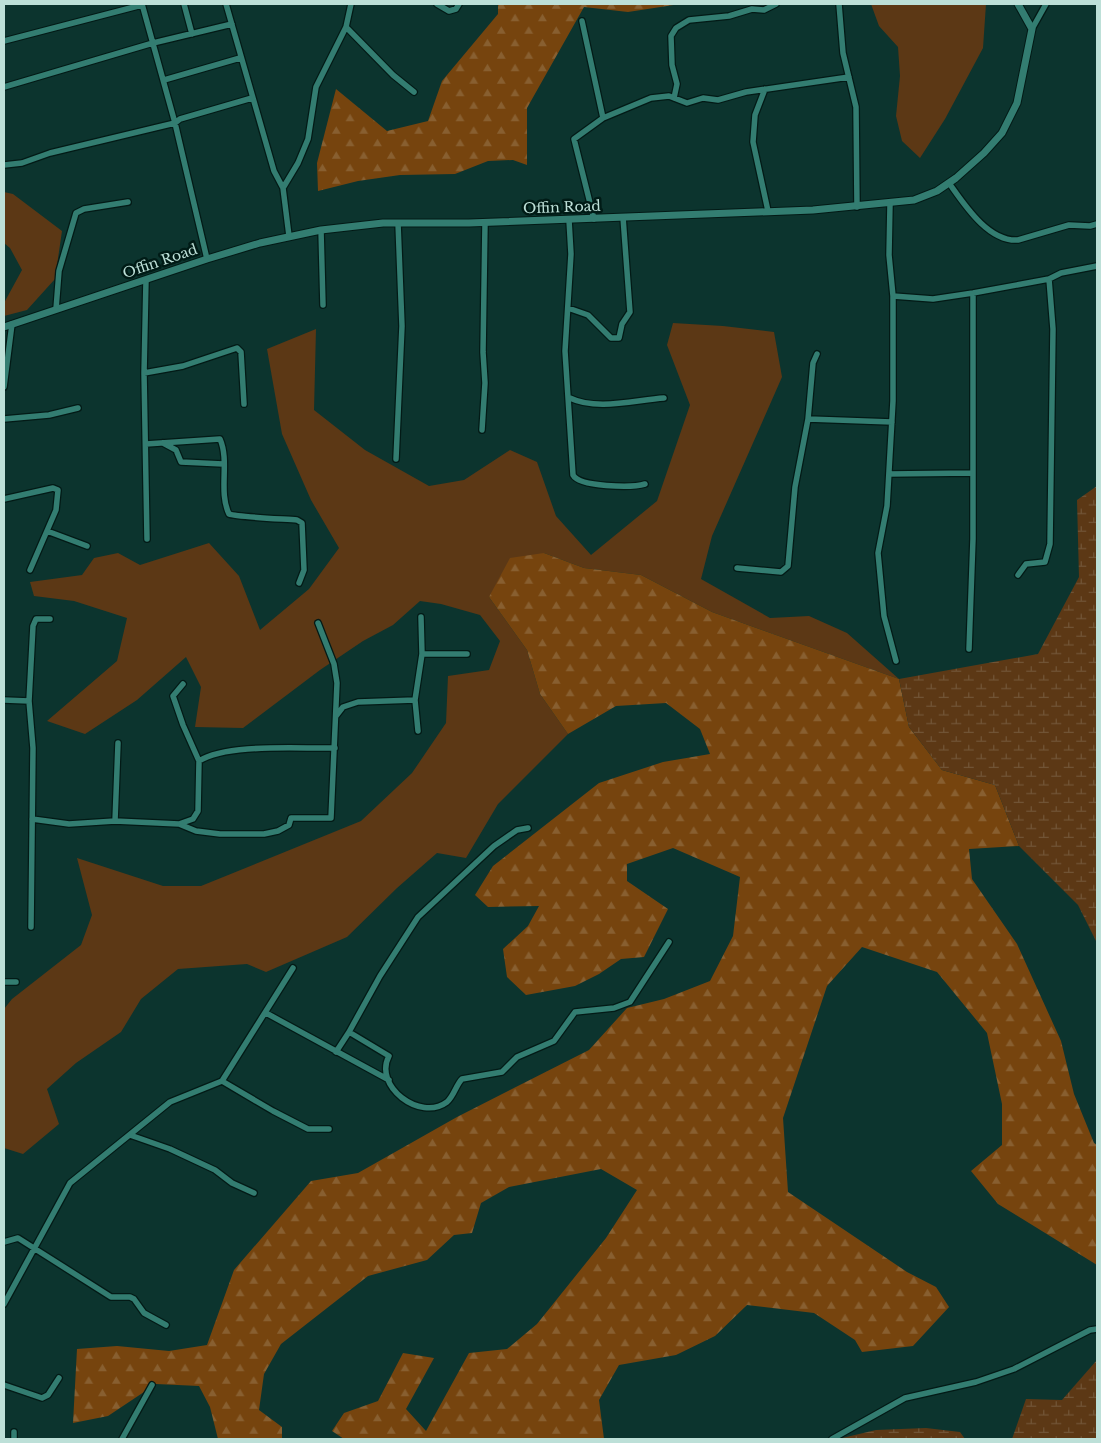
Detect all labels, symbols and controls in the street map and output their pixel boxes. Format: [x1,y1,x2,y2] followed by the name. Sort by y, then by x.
[523,197,602,217] street label: Offin Road
[120,240,200,282] street label: Offin Road

